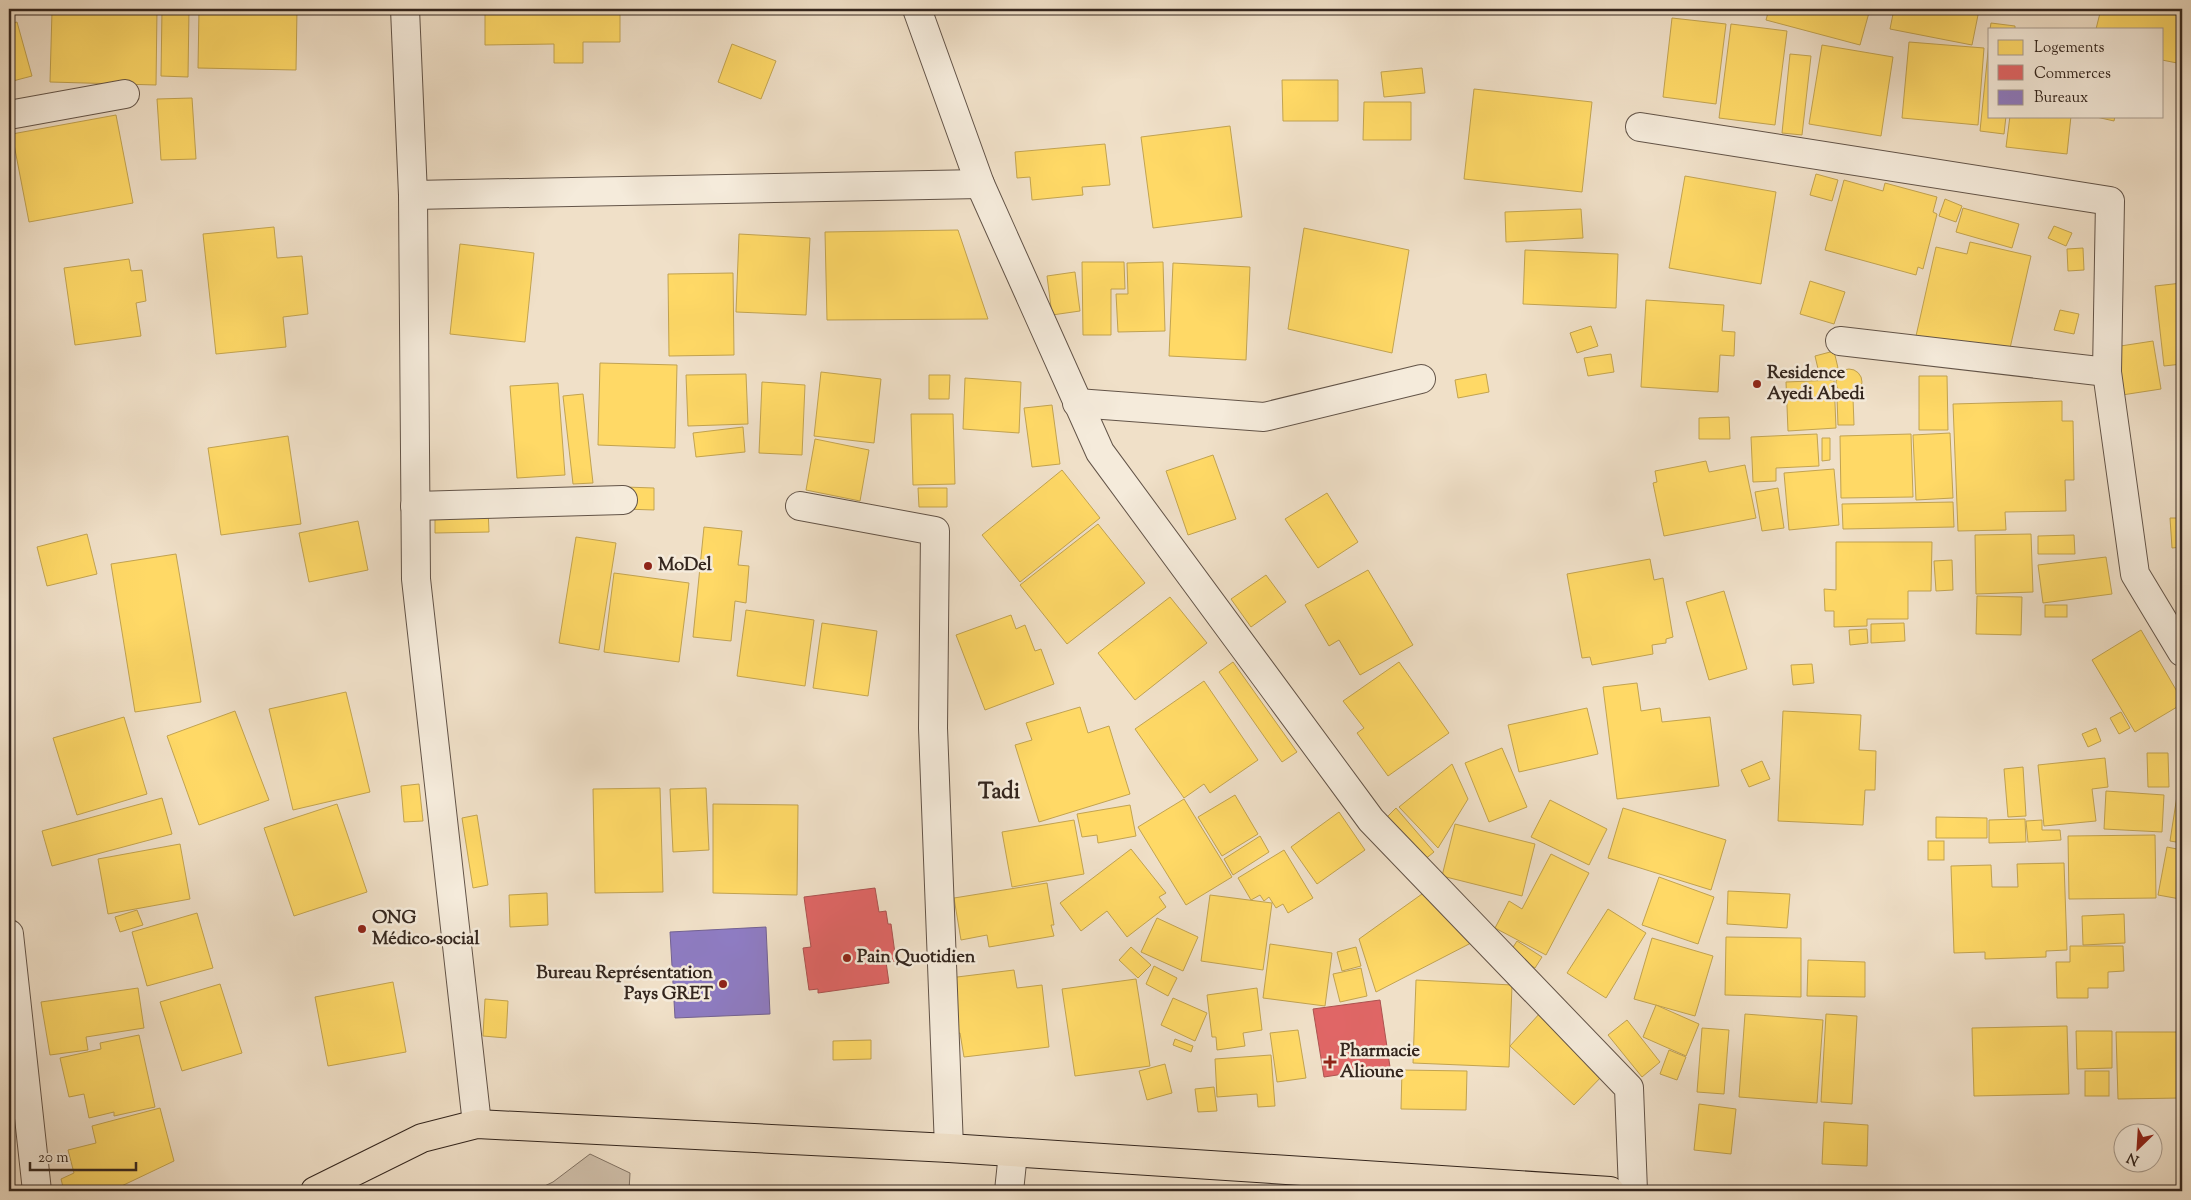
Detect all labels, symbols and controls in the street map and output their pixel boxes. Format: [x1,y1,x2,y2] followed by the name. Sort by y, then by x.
[1988,28,2164,118] legend
[2034,38,2105,59] text: Logements
[2034,64,2111,85] text: Commerces
[2034,88,2088,109] text: Bureaux
[1767,361,1866,408] place label: Residence Ayedi Abedi
[1751,378,1763,390] marker: Residence Ayedi Abedi
[658,553,713,579] place label: MoDel
[642,560,654,572] marker: MoDel
[978,777,1021,809] district label: Tadi
[372,906,480,953] place label: ONG Médico-social
[356,923,368,935] marker: ONG Médico-social
[857,945,976,971] place label: Pain Quotidien
[841,952,853,964] marker: Pain Quotidien
[536,961,713,1008] place label: Bureau Représentation Pays GRET
[717,978,729,990] marker: Bureau Représentation Pays GRET
[1340,1039,1421,1086] place label: Pharmacie Alioune
[1324,1056,1336,1068] marker: Pharmacie Alioune
[2114,1122,2164,1172] north arrow
[30,1140,136,1172] scale bar
[2124,1147,2143,1169] text: N
[38,1148,69,1169] text: 20 m

